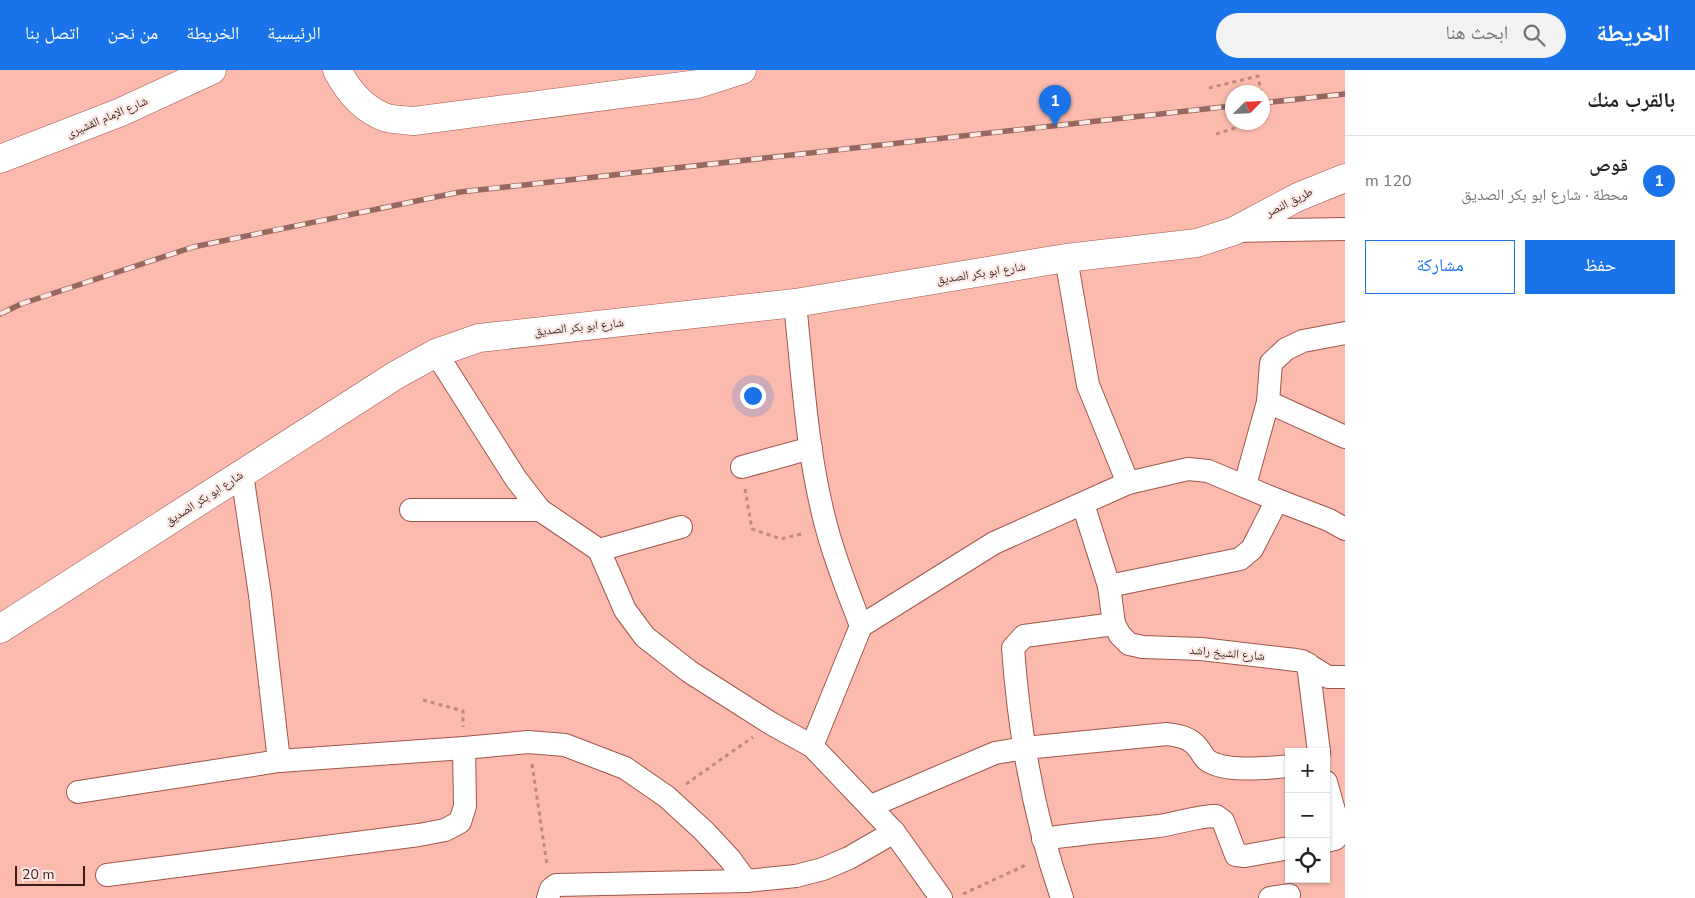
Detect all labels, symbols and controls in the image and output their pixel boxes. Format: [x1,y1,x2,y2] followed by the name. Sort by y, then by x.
[1216,13,1566,58] search box
[1596,17,1670,49] text: الخريطة
[1446,20,1508,46] text: ابحث هنا
[25,21,80,45] text: اتصل بنا
[108,21,158,45] text: من نحن
[186,21,239,45] text: الخريطة
[267,21,321,45] text: الرئيسية
[1520,21,1548,49] icon: search
[1039,85,1071,126] pin: 1
[1225,85,1270,130] north arrow
[1587,86,1675,114] text: بالقرب منك
[64,93,150,141] street label: شارع الإمام القشيرى
[1589,152,1628,178] text: قوص
[1365,170,1412,192] text: 120 m
[1654,170,1664,192] text: 1
[1262,183,1315,221] street label: طريق النصر
[1461,184,1628,206] text: محطة · شارع ابو بكر الصديق
[1365,240,1515,294] button: مشاركة
[1525,240,1675,294] button: حفظ
[935,258,1027,288] street label: شارع ابو بكر الصديق
[534,314,625,340] street label: شارع ابو بكر الصديق
[740,383,766,409] your location
[162,467,246,529] street label: شارع ابو بكر الصديق
[1189,642,1266,664] street label: شارع الشيخ راشد
[1285,748,1330,883] map controls
[1285,748,1330,793] button: +
[1285,793,1330,838] button: −
[1285,838,1330,883] button: locate
[15,863,85,886] scale bar
[22,865,54,884] text: 20 m

